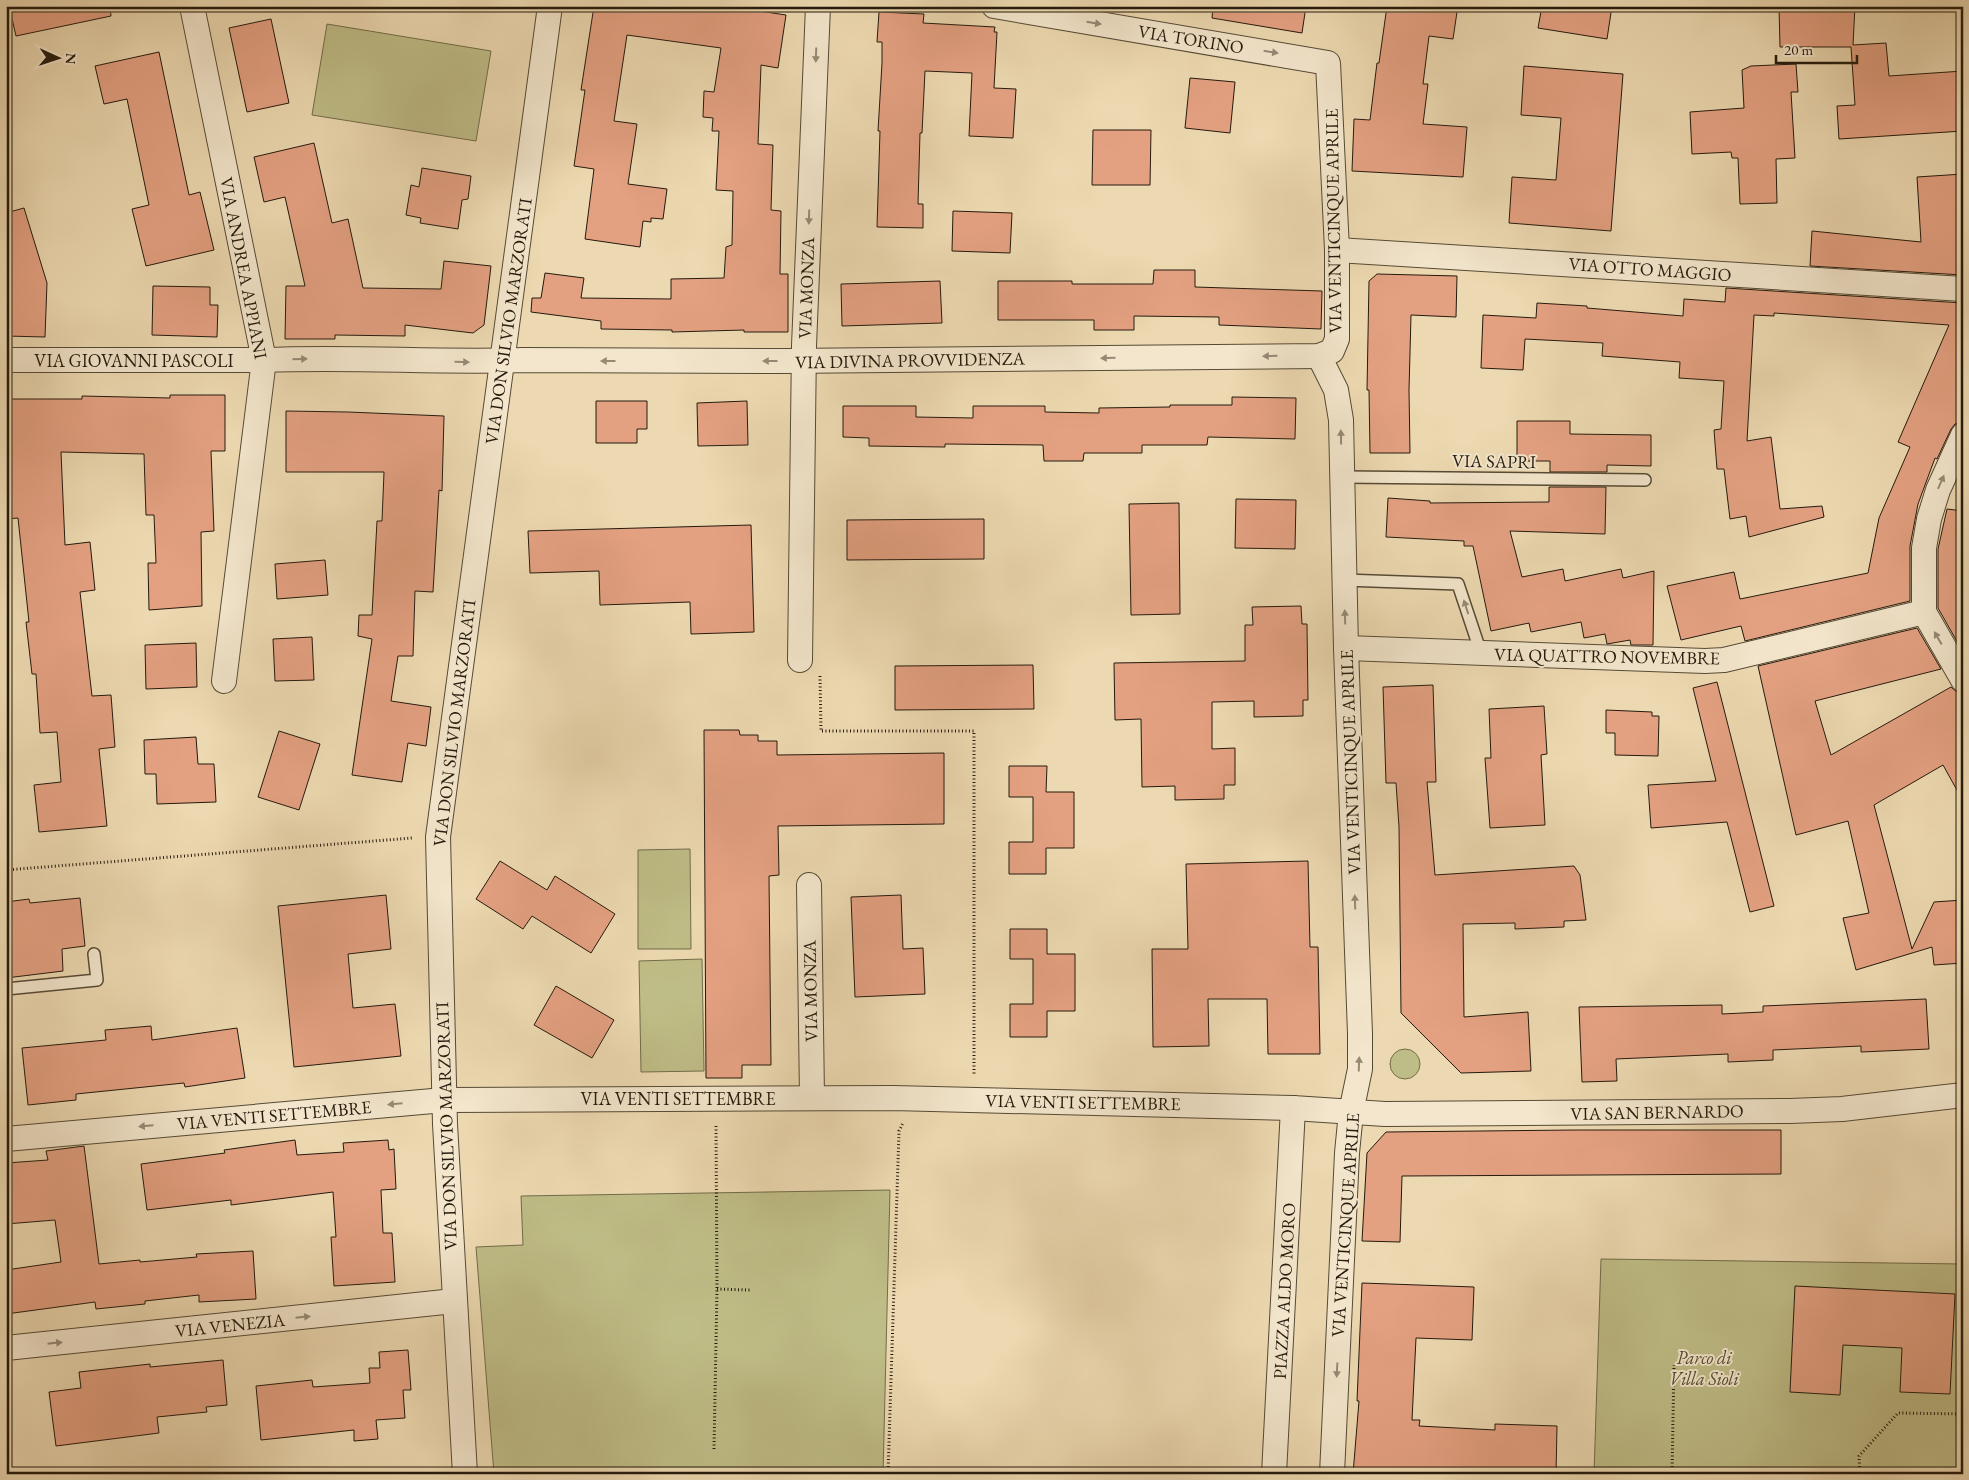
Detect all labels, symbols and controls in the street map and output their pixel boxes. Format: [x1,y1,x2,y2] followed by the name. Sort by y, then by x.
[1086,19,1102,27] one-way arrow
[1137,19,1245,59] street label: VIA TORINO
[32,32,82,82] north arrow
[1776,32,1858,64] scale bar
[1784,40,1813,59] text: 20 m
[812,47,820,63] one-way arrow
[1264,49,1280,57] one-way arrow
[62,53,80,65] text: N
[1320,108,1346,334] street label: VIA VENTICINQUE APRILE
[215,175,273,361] street label: VIA ANDREA APPIANI
[479,196,537,446] street label: VIA DON SILVIO MARZORATI
[805,210,813,226] one-way arrow
[793,236,819,339] street label: VIA MONZA
[1568,252,1732,286] street label: VIA OTTO MAGGIO
[795,346,1026,374] street label: VIA DIVINA PROVVIDENZA
[34,349,234,372] street label: VIA GIOVANNI PASCOLI
[1262,352,1278,360] one-way arrow
[292,354,308,362] one-way arrow
[1100,354,1116,362] one-way arrow
[600,357,616,365] one-way arrow
[762,357,778,365] one-way arrow
[455,358,471,366] one-way arrow
[1337,429,1345,445] one-way arrow
[1452,449,1536,473] street label: VIA SAPRI
[1938,475,1946,489] one-way arrow
[427,598,481,848] street label: VIA DON SILVIO MARZORATI
[1462,599,1470,614] one-way arrow
[1341,609,1349,625] one-way arrow
[1934,631,1943,644] one-way arrow
[1494,643,1720,669] street label: VIA QUATTRO NOVEMBRE
[1335,649,1365,875] street label: VIA VENTICINQUE APRILE
[1351,894,1359,910] one-way arrow
[798,939,822,1042] street label: VIA MONZA
[430,1001,462,1251] street label: VIA DON SILVIO MARZORATI
[1356,1056,1364,1072] one-way arrow
[580,1087,776,1110] street label: VIA VENTI SETTEMBRE
[985,1089,1181,1115] street label: VIA VENTI SETTEMBRE
[176,1095,372,1135] street label: VIA VENTI SETTEMBRE
[1570,1099,1744,1125] street label: VIA SAN BERNARDO
[387,1100,403,1108] one-way arrow
[1326,1112,1364,1338] street label: VIA VENTICINQUE APRILE
[138,1122,154,1130] one-way arrow
[1268,1202,1300,1380] street label: PIAZZA ALDO MORO
[174,1308,287,1342] street label: VIA VENEZIA
[296,1313,312,1321] one-way arrow
[47,1339,63,1347] one-way arrow
[1669,1346,1739,1390] park label: Parco di Villa Sioli
[1332,1363,1340,1379] one-way arrow

